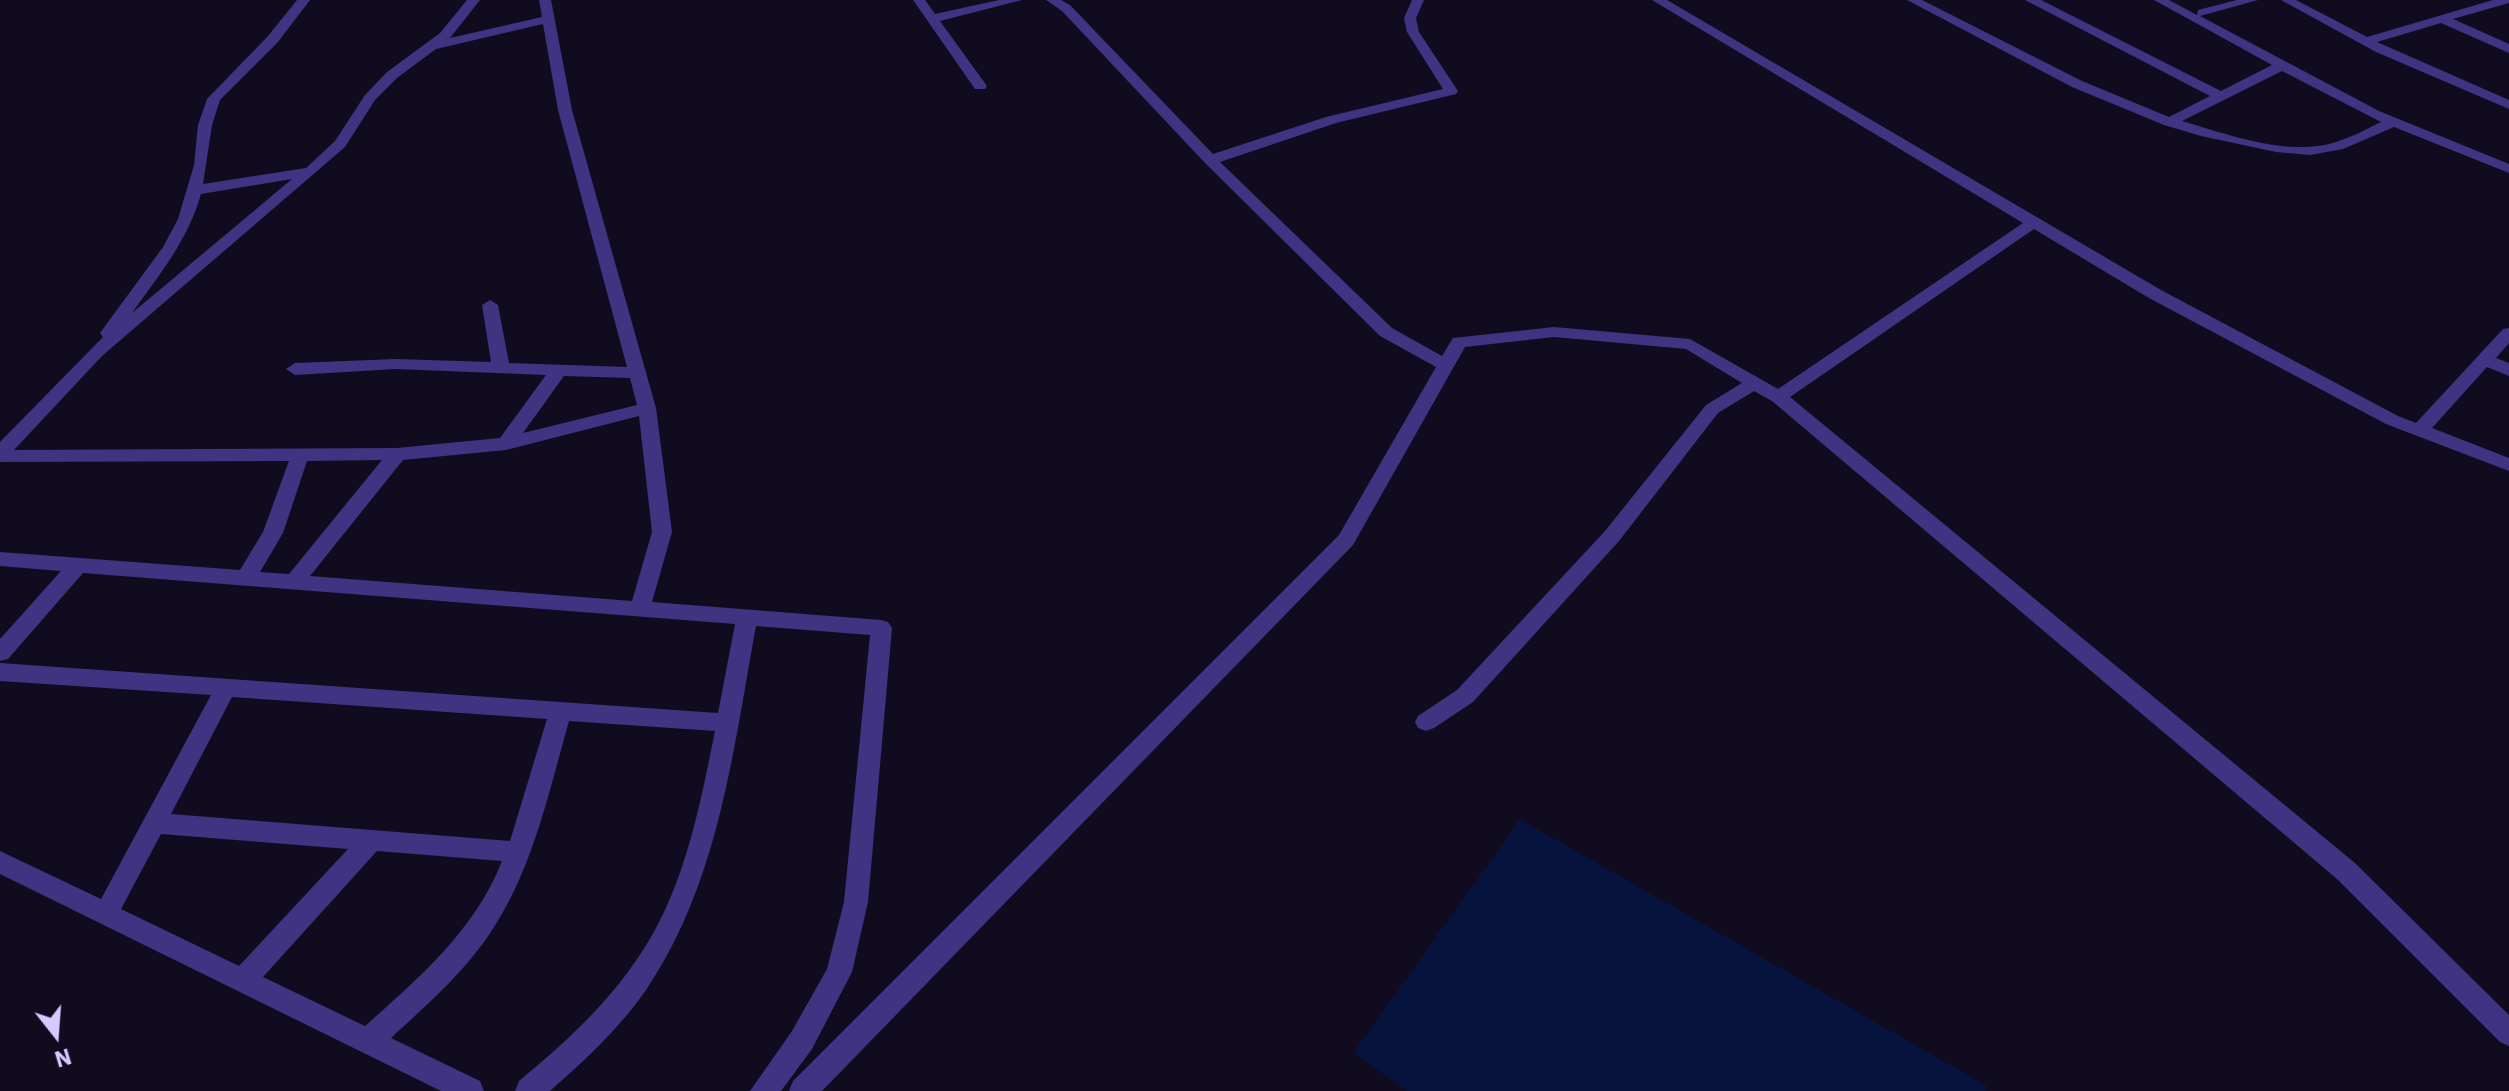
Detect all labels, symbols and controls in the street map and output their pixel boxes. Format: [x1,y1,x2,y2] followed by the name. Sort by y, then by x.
[16,995,96,1075] north arrow
[51,1042,75,1075] text: N

